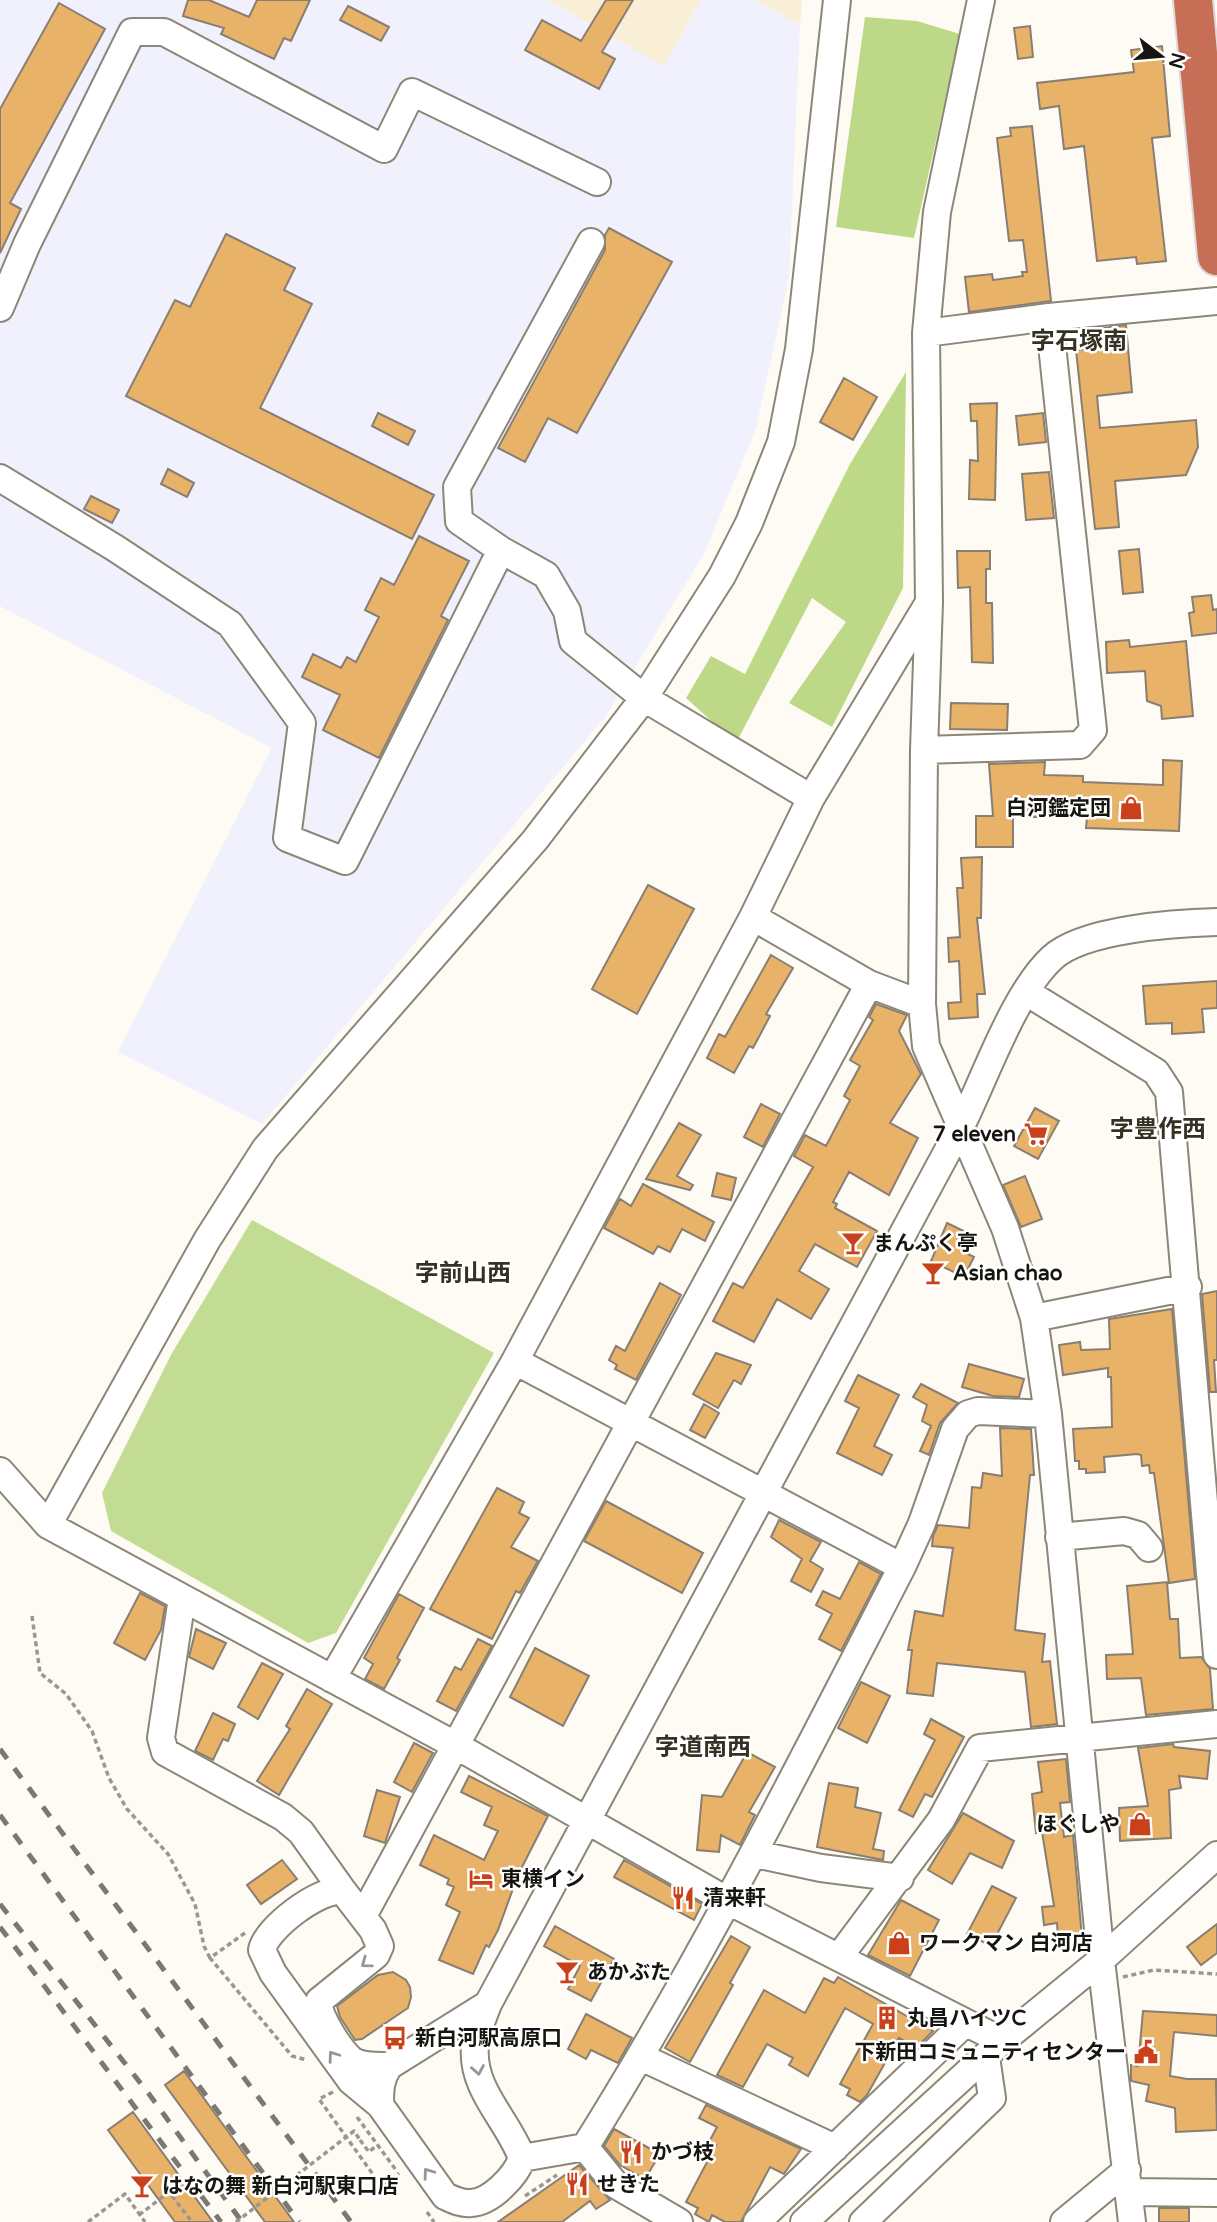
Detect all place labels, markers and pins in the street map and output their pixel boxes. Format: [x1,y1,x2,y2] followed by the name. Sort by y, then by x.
[1117,794,1145,822] shop icon: 白河鑑定団
[1006,796,1111,821] place label: 白河鑑定団
[1022,1120,1050,1148] supermarket icon: 7 eleven
[933,1122,1016,1147] place label: 7 eleven
[839,1229,867,1257] bar icon: まんぷく亭
[873,1231,978,1256] place label: まんぷく亭
[919,1259,947,1287] bar icon: Asian chao
[953,1261,1063,1286] place label: Asian chao
[1126,1810,1154,1838] shop icon: ほぐしや
[1036,1812,1120,1837] place label: ほぐしや
[467,1865,495,1893] hotel icon: 東横イン
[501,1867,585,1892] place label: 東横イン
[669,1884,697,1912] restaurant icon: 清来軒
[703,1886,766,1911] place label: 清来軒
[885,1929,913,1957] shop icon: ワークマン 白河店
[919,1931,1092,1956] place label: ワークマン 白河店
[553,1958,581,1986] bar icon: あかぶた
[587,1960,671,1985] place label: あかぶた
[873,2004,901,2032] building icon: 丸昌ハイツC
[907,2006,1027,2031] place label: 丸昌ハイツC
[381,2024,409,2052] bus stop icon: 新白河駅高原口
[415,2026,562,2051] place label: 新白河駅高原口
[1132,2038,1160,2066] public building icon: 下新田コミュニティセンター
[854,2040,1126,2065] place label: 下新田コミュニティセンター
[617,2138,645,2166] restaurant icon: かづ枝
[651,2140,714,2165] place label: かづ枝
[563,2170,591,2198] restaurant icon: せきた
[128,2172,156,2200] bar icon: はなの舞 新白河駅東口店
[597,2172,660,2197] place label: せきた
[162,2174,398,2199] place label: はなの舞 新白河駅東口店

